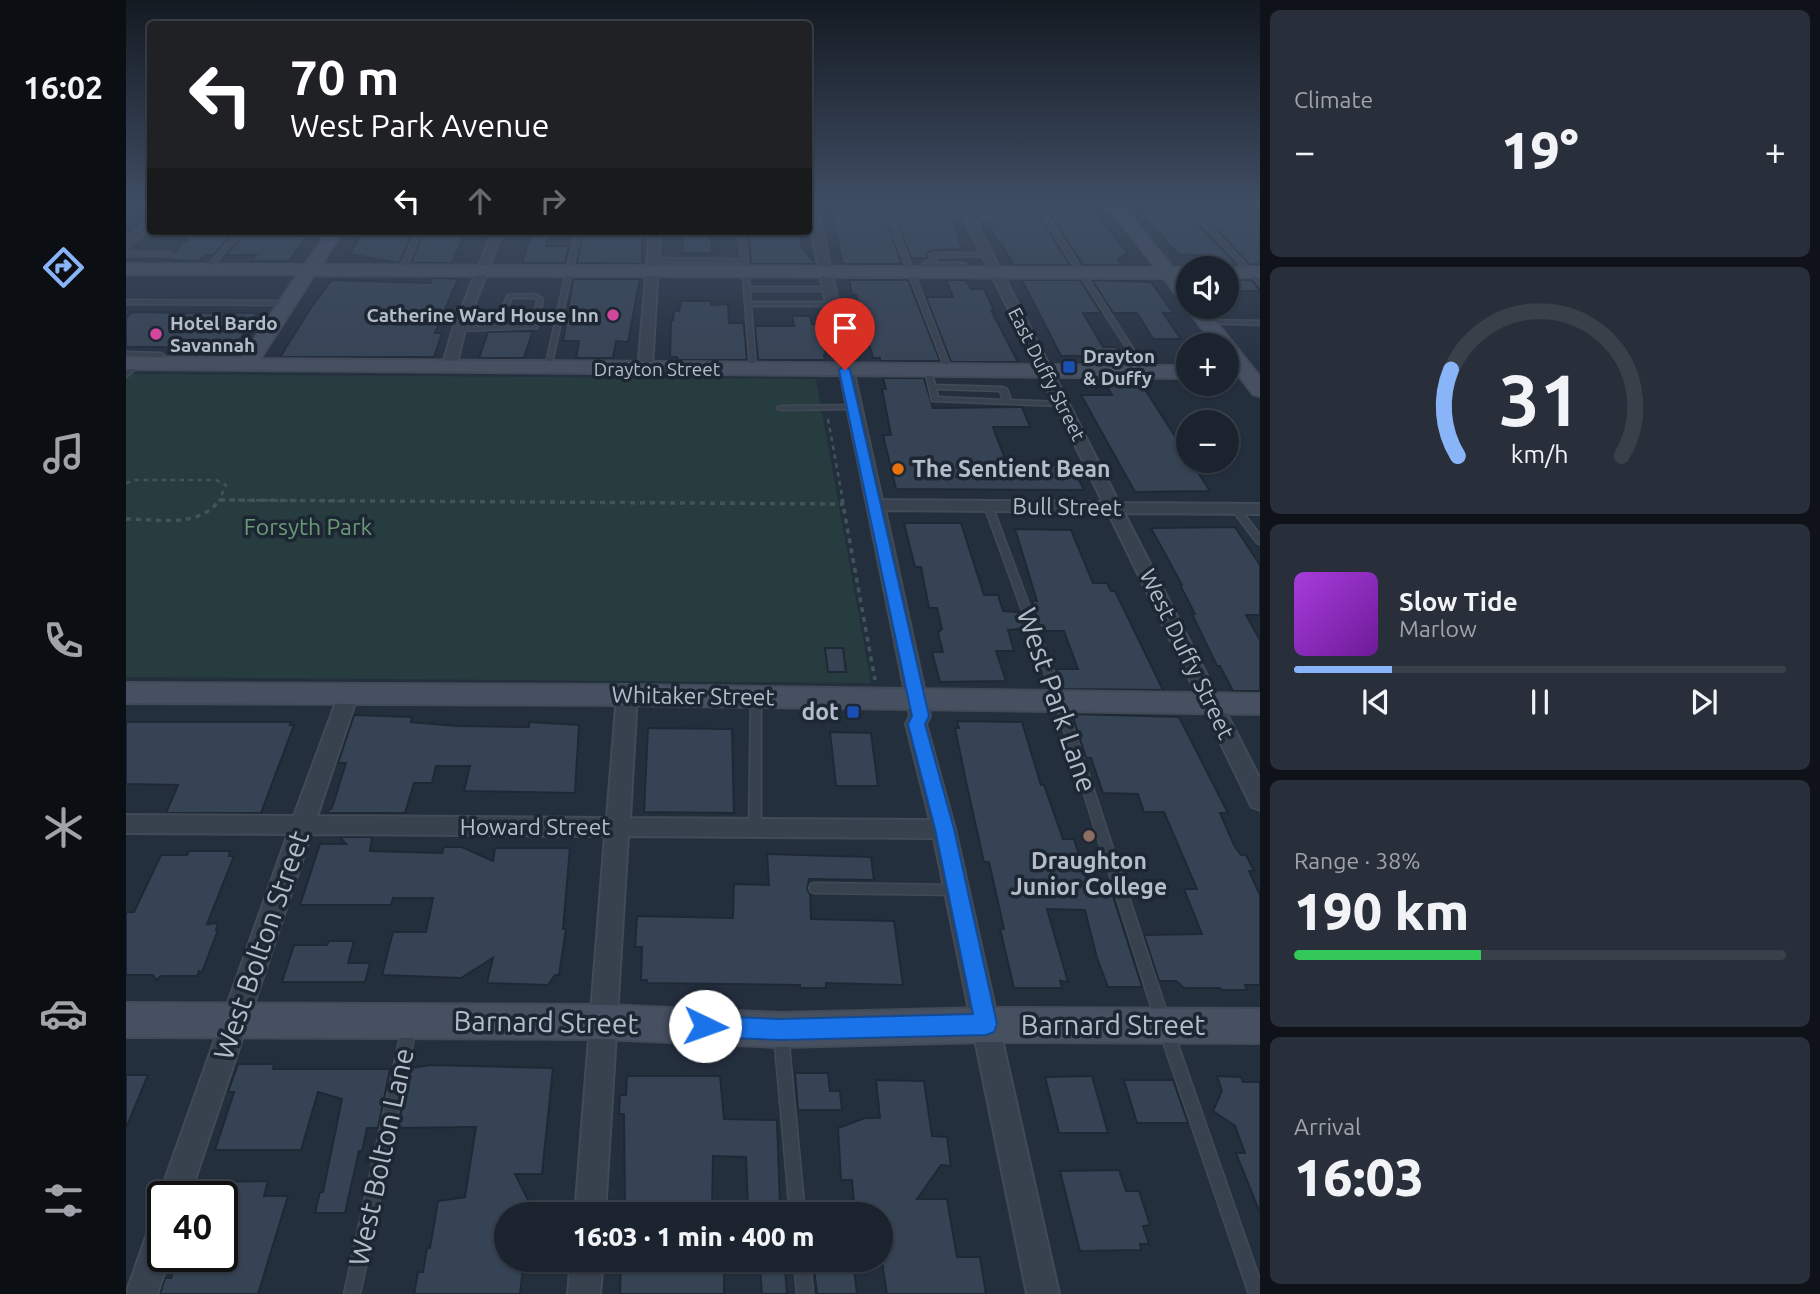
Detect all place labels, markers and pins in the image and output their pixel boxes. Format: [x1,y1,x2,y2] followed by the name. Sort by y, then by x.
[815,298,875,370] pin
[367,304,599,326] place label: Catherine Ward House Inn
[605,307,621,323] marker: Catherine Ward House Inn
[170,312,278,356] place label: Hotel Bardo Savannah
[148,326,164,342] marker: Hotel Bardo Savannah
[1083,345,1155,389] place label: Drayton & Duffy
[1061,359,1077,375] marker: Drayton & Duffy
[912,456,1111,481] place label: The Sentient Bean
[890,461,906,477] marker: The Sentient Bean
[801,699,839,724] place label: dot
[845,704,861,720] marker: dot
[1081,828,1097,844] marker: Draughton Junior College
[1011,848,1167,899] place label: Draughton Junior College

